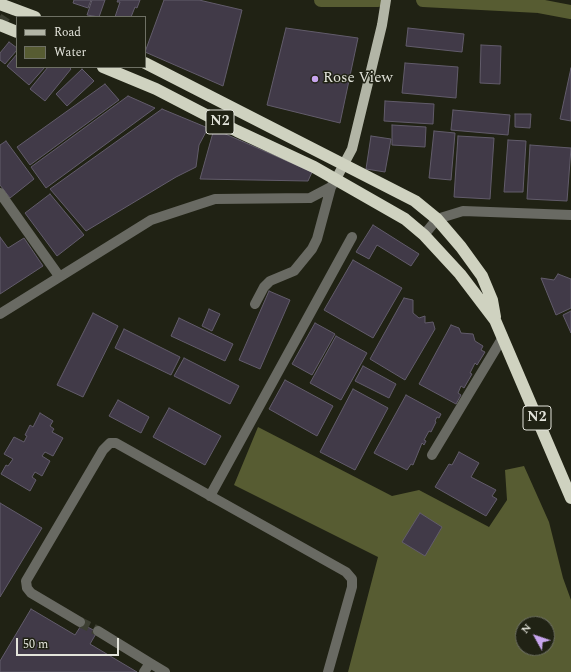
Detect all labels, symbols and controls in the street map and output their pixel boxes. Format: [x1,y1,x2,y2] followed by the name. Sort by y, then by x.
[16,16,146,68] legend
[54,23,81,42] text: Road
[54,43,86,62] text: Water
[323,70,393,88] place label: Rose View
[310,74,320,84] marker: Rose View
[206,110,234,134] road number: N2
[523,406,551,430] road number: N2
[515,616,555,656] north arrow
[517,620,536,638] text: N
[18,630,121,656] scale bar
[23,635,48,654] text: 50 m

